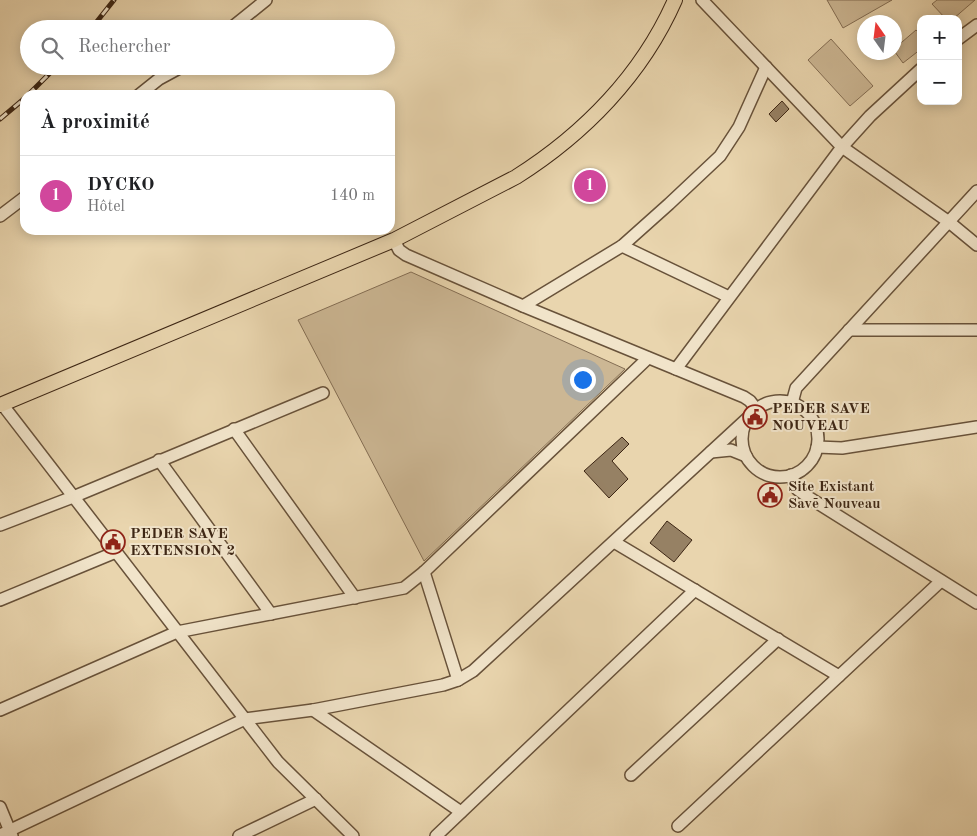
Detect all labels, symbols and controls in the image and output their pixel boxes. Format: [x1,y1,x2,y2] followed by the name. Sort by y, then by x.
[857,15,902,60] north arrow
[917,15,962,105] map controls
[917,15,962,60] button: +
[20,20,395,75] search box
[38,34,66,62] icon: search
[78,38,171,57] text: Rechercher
[917,60,962,105] button: −
[40,112,150,133] text: À proximité
[574,167,606,205] pin: 1
[87,176,155,195] text: DYCKO
[51,188,61,204] text: 1
[330,188,375,204] text: 140 m
[87,199,125,215] text: Hôtel
[570,367,596,393] your location
[772,402,870,434] place label: PEDER SAVE NOUVEAU
[742,404,768,430] public building icon: PEDER SAVE NOUVEAU
[788,480,881,512] place label: Site Existant Savē Nouveau
[757,482,783,508] public building icon: Site Existant Savē Nouveau
[130,527,235,559] place label: PEDER SAVE EXTENSION 2
[100,529,126,555] public building icon: PEDER SAVE EXTENSION 2

